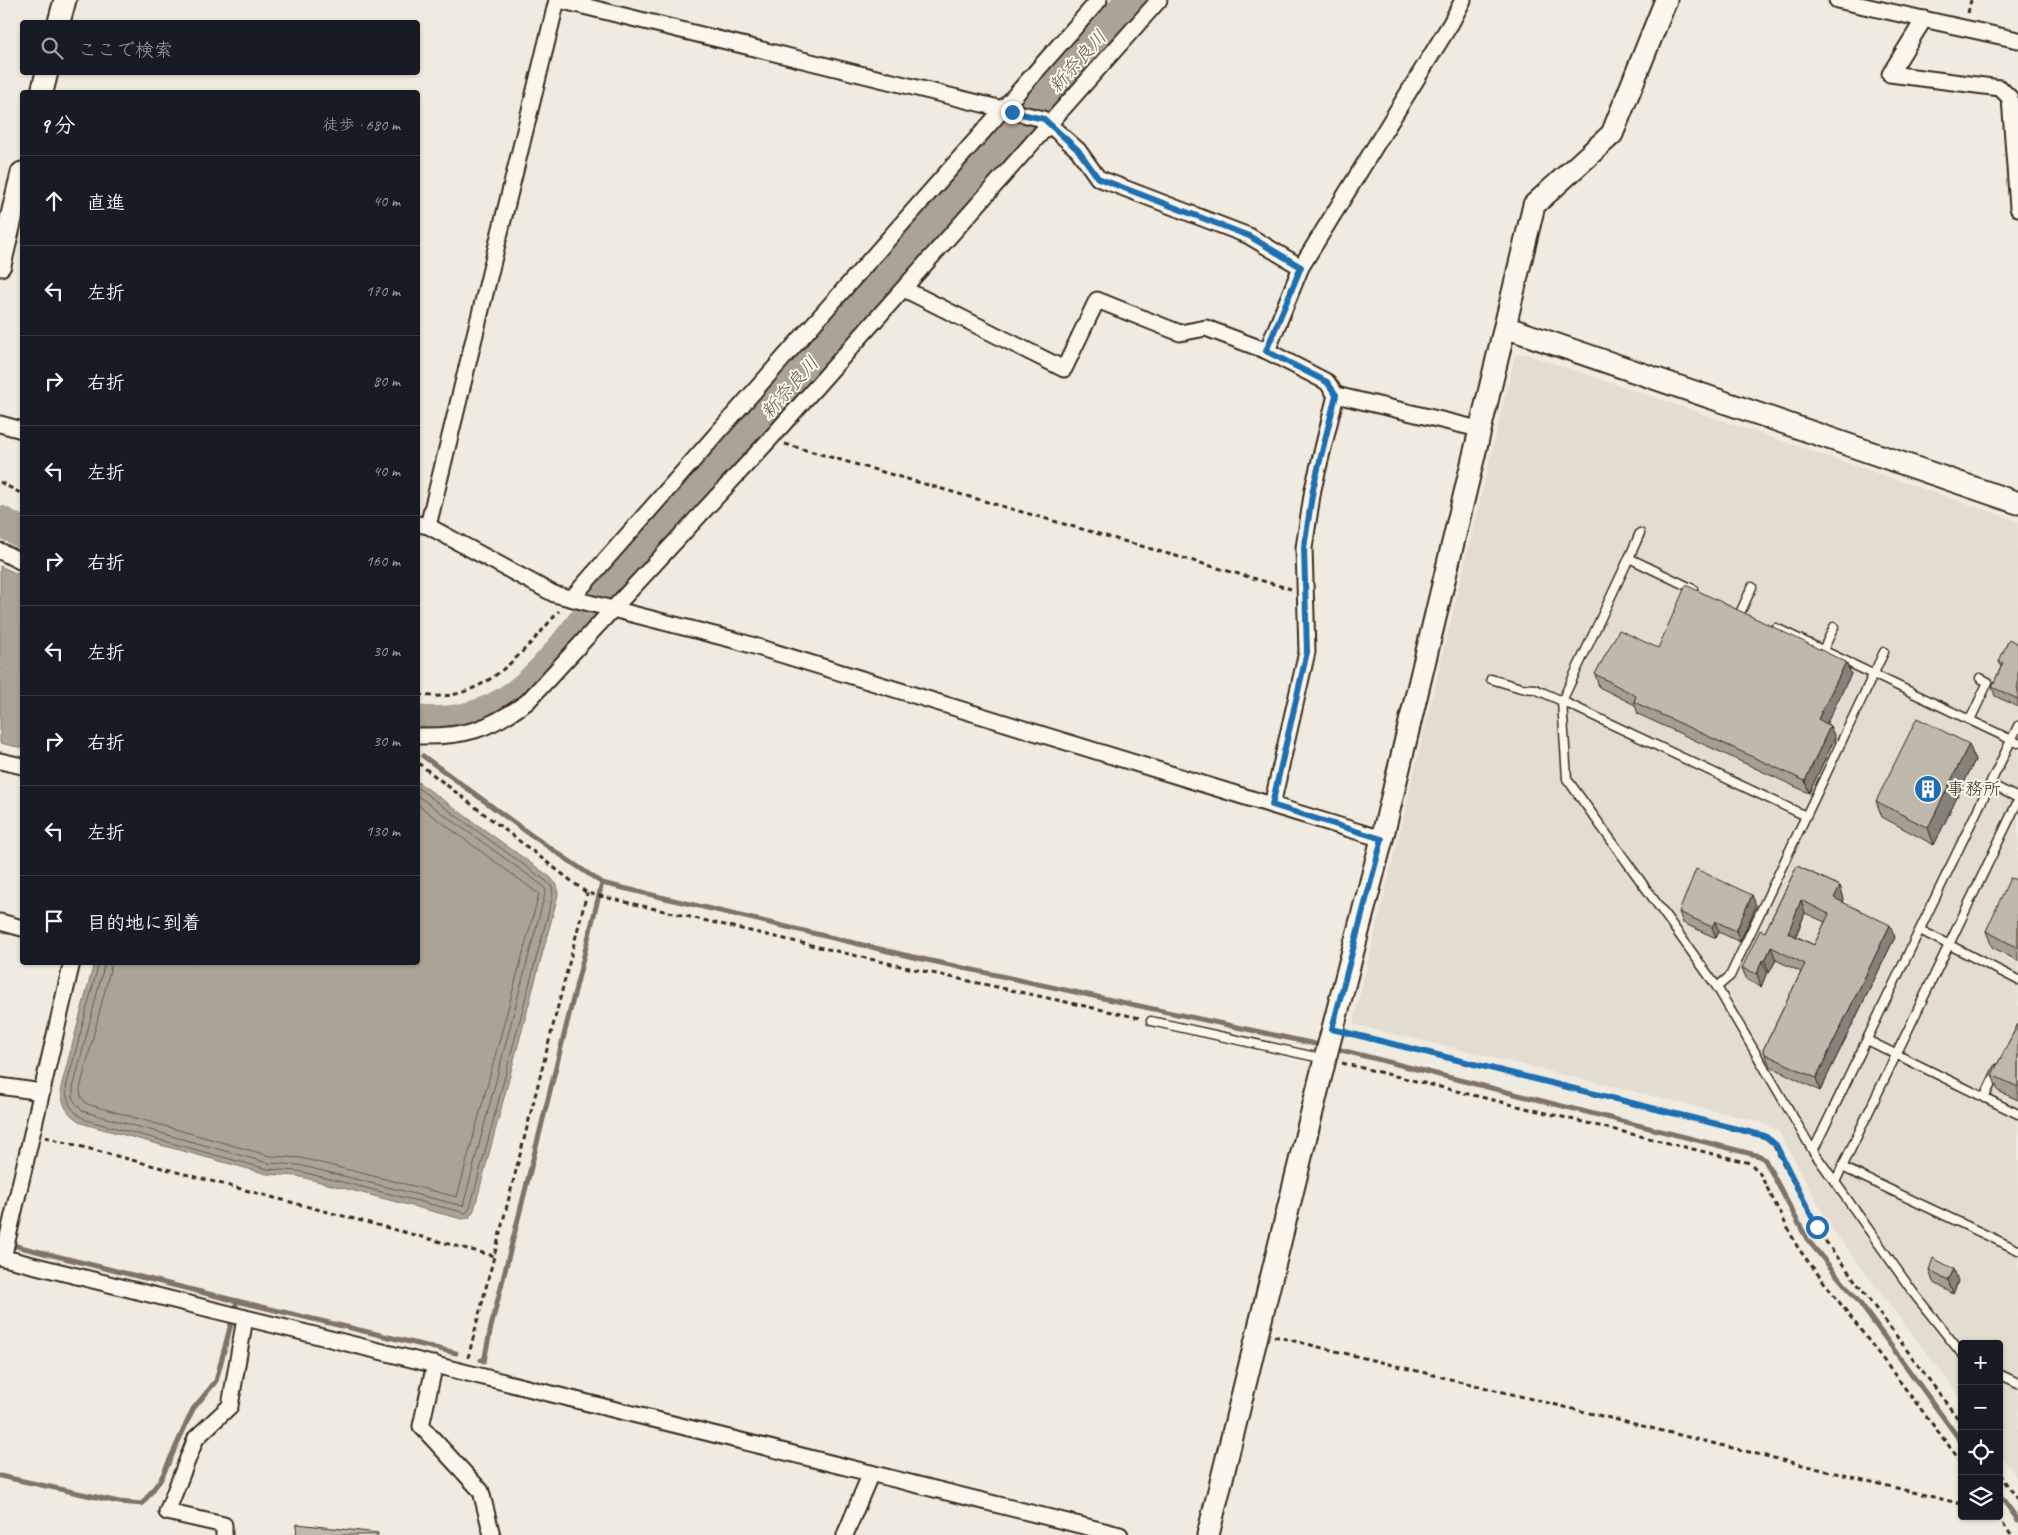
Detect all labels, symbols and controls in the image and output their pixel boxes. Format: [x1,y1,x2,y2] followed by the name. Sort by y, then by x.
[20,20,420,75] search box
[1043,25,1112,98] water label: 新奈良川
[38,34,66,62] icon: search
[78,38,173,62] text: ここで検索
[1001,101,1024,124] route end
[40,112,75,138] text: 9 分
[323,115,400,135] text: 徒歩 · 680 m
[40,187,68,215] icon: ahead
[87,191,125,215] text: 直進
[373,191,400,211] text: 40 m
[40,277,68,305] icon: left
[87,281,125,305] text: 左折
[366,281,400,301] text: 170 m
[755,351,824,424] water label: 新奈良川
[40,367,68,395] icon: right
[87,371,125,395] text: 右折
[373,371,400,391] text: 80 m
[40,457,68,485] icon: left
[87,461,125,485] text: 左折
[373,461,400,481] text: 40 m
[40,547,68,575] icon: right
[87,551,125,575] text: 右折
[366,551,400,571] text: 160 m
[40,637,68,665] icon: left
[87,641,125,665] text: 左折
[373,641,400,661] text: 30 m
[40,727,68,755] icon: right
[87,731,125,755] text: 右折
[373,731,400,751] text: 30 m
[1913,774,1943,804] building icon: 事務所
[1947,778,2001,800] place label: 事務所
[40,817,68,845] icon: left
[87,821,125,845] text: 左折
[366,821,400,841] text: 130 m
[40,907,68,935] icon: arrive
[87,911,201,935] text: 目的地に到着
[1806,1216,1829,1239] route start
[1958,1340,2003,1520] map controls
[1958,1340,2003,1385] button: +
[1958,1385,2003,1430] button: −
[1958,1430,2003,1475] button: locate
[1958,1475,2003,1520] button: layers

